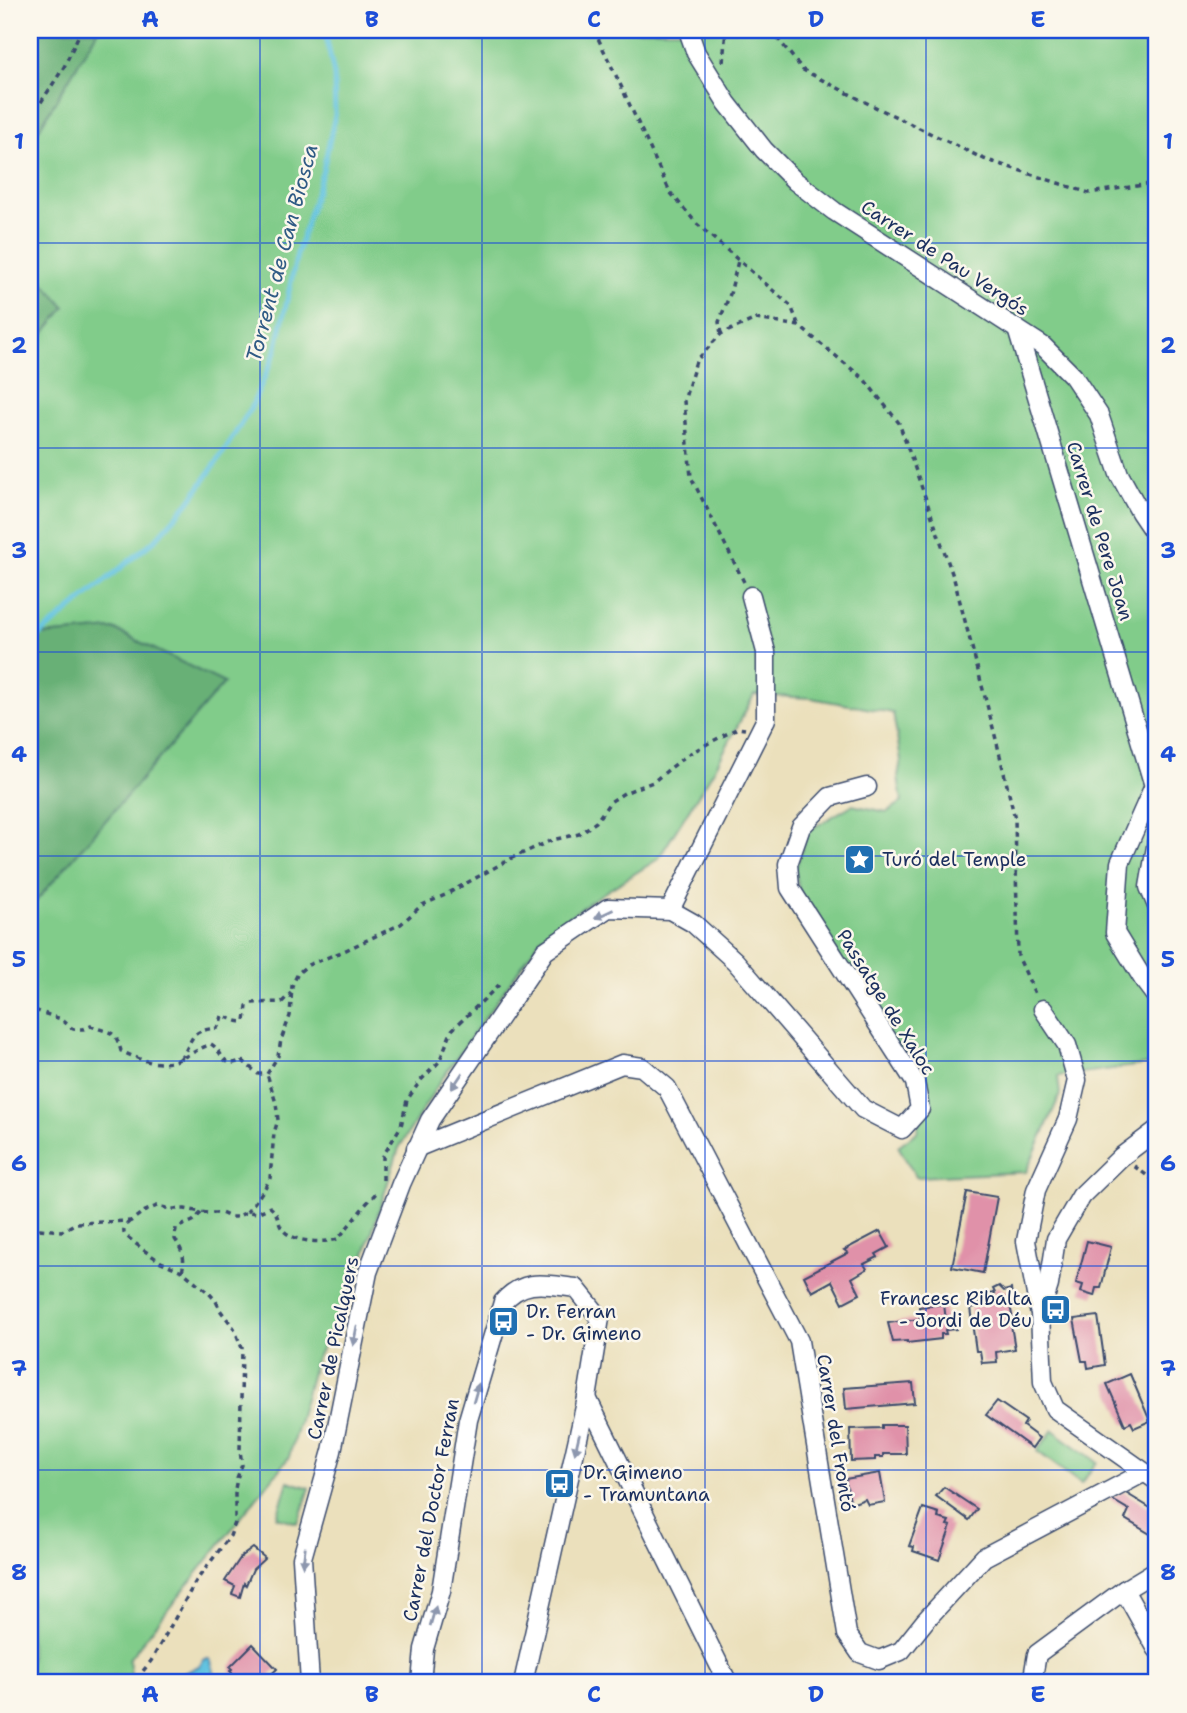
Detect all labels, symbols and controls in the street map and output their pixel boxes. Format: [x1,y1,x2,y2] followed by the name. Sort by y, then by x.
[141,4,159,34] text: A
[365,4,379,34] text: B
[587,4,601,34] text: C
[808,4,824,34] text: D
[1030,4,1046,34] text: E
[14,126,24,156] text: 1
[1163,126,1173,156] text: 1
[239,141,325,365] water label: Torrent de Can Biosca
[856,194,1034,322] street label: Carrer de Pau Vergós
[11,330,27,360] text: 2
[1160,330,1176,360] text: 2
[1061,438,1139,624] street label: Carrer de Pere Joan
[11,535,27,565] text: 3
[1160,535,1176,565] text: 3
[11,739,27,769] text: 4
[1160,739,1176,769] text: 4
[842,842,876,876] place icon: Turó del Temple
[882,847,1026,872] place label: Turó del Temple
[593,907,613,919] one-way arrow
[831,924,941,1080] street label: Passatge de Xaloc
[12,944,26,974] text: 5
[1161,944,1175,974] text: 5
[450,1071,463,1091] one-way arrow
[11,1148,27,1178] text: 6
[1160,1148,1176,1178] text: 6
[301,1254,365,1442] street label: Carrer de Picalquers
[880,1286,1032,1333] place label: Francesc Ribalta - Jordi de Déu
[1038,1292,1072,1326] bus stop icon: Francesc Ribalta - Jordi de Déu
[526,1299,641,1346] place label: Dr. Ferran - Dr. Gimeno
[486,1305,520,1339] bus stop icon: Dr. Ferran - Dr. Gimeno
[349,1325,360,1347] one-way arrow
[811,1352,861,1514] street label: Carrer del Frontó
[11,1353,27,1383] text: 7
[1160,1353,1176,1383] text: 7
[472,1383,482,1404] one-way arrow
[397,1396,465,1624] street label: Carrer del Doctor Ferran
[571,1433,582,1455] one-way arrow
[583,1460,710,1507] place label: Dr. Gimeno - Tramuntana
[543,1466,577,1500] bus stop icon: Dr. Gimeno - Tramuntana
[298,1546,309,1568] one-way arrow
[11,1557,27,1587] text: 8
[1160,1557,1176,1587] text: 8
[429,1606,439,1627] one-way arrow
[141,1679,159,1709] text: A
[365,1679,379,1709] text: B
[587,1679,601,1709] text: C
[808,1679,824,1709] text: D
[1030,1679,1046,1709] text: E

